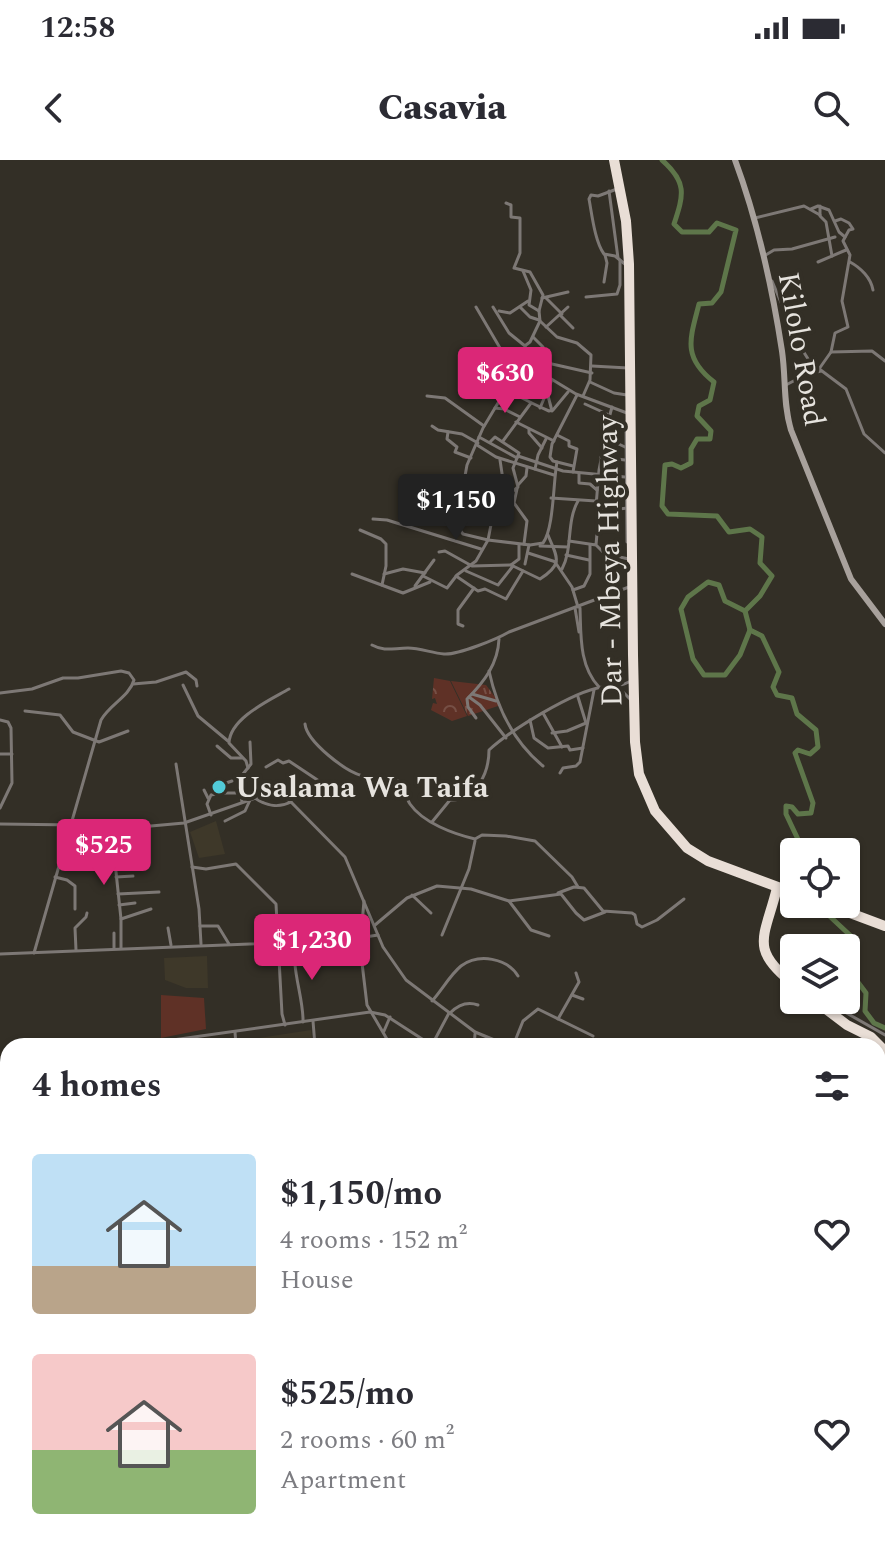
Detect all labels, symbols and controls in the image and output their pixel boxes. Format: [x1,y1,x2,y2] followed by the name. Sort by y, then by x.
[40,5,115,51] text: 12:58
[378,81,507,136] text: Casavia
[32,86,76,130] icon: back
[809,86,853,130] icon: search
[765,268,837,430] street label: Kilolo Road
[458,347,552,415] pin: $630
[476,353,534,393] text: $630
[584,413,636,707] street label: Dar - Mbeya Highway
[391,474,521,542] pin: $1,150
[416,480,496,520] text: $1,150
[235,765,489,811] place label: Usalama Wa Taifa
[210,778,228,796] marker: Usalama Wa Taifa
[57,819,151,887] pin: $525
[75,825,133,865] text: $525
[780,838,860,1014] map controls
[780,838,860,918] button: locate
[247,914,377,982] pin: $1,230
[272,920,352,960] text: $1,230
[780,934,860,1014] button: layers
[32,1060,162,1112] text: 4 homes
[810,1064,854,1108] icon: filters
[280,1168,442,1220] text: $1,150/mo
[96,1186,192,1282] icon: home
[810,1212,854,1256] icon: heart
[280,1220,467,1260] text: 4 rooms · 152 m²
[280,1260,354,1300] text: House
[280,1368,414,1420] text: $525/mo
[96,1386,192,1482] icon: home
[810,1412,854,1456] icon: heart
[280,1420,454,1460] text: 2 rooms · 60 m²
[280,1460,406,1500] text: Apartment

